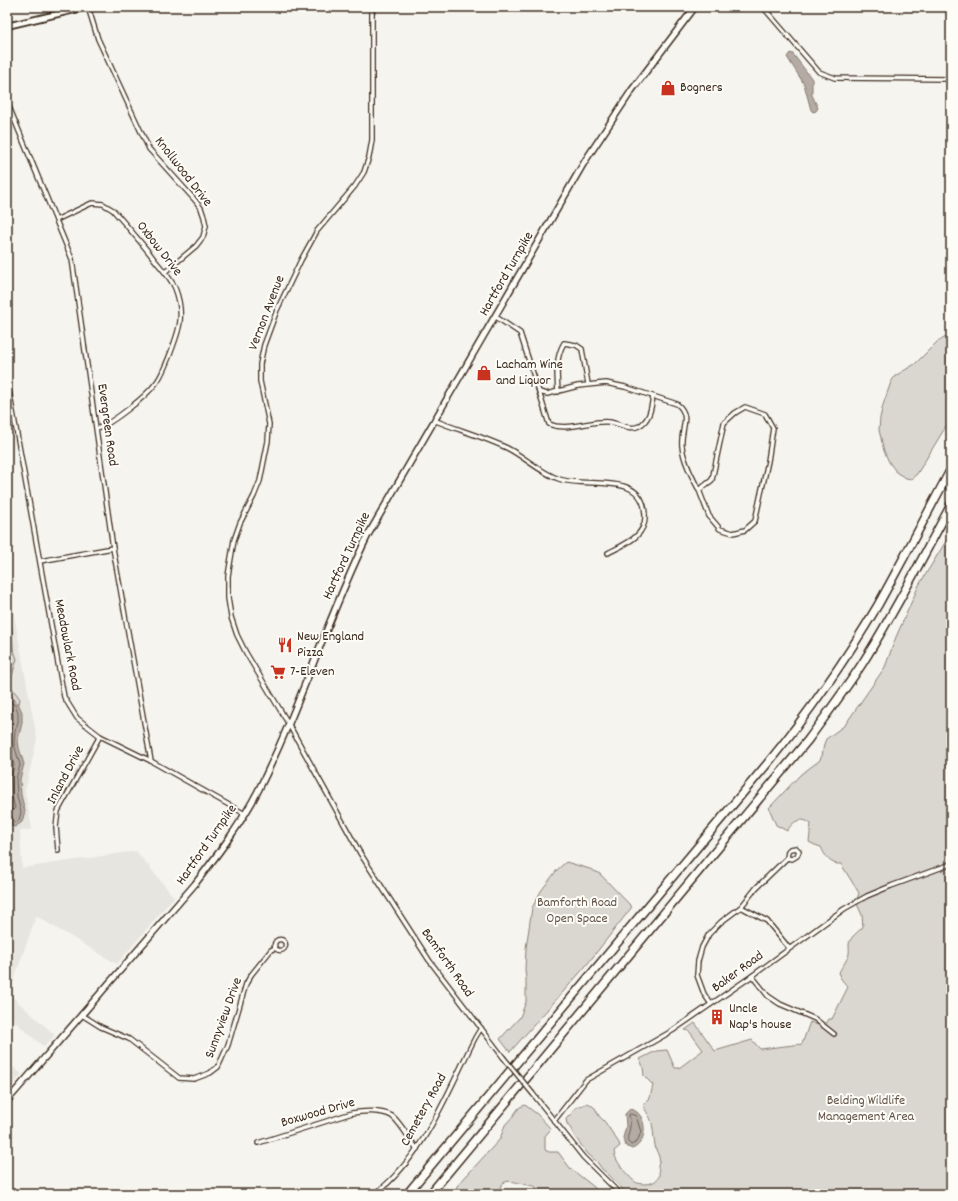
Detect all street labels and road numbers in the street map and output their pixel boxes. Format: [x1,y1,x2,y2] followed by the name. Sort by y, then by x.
[149,133,217,211] street label: Knollwood Drive
[131,217,187,281] street label: Oxbow Drive
[475,228,539,320] street label: Hartford Turnpike
[244,273,290,353] street label: Vernon Avenue
[91,382,123,468] street label: Evergreen Road
[318,509,376,603] street label: Hartford Turnpike
[48,597,86,693] street label: Meadowlark Road
[42,742,90,808] street label: Inland Drive
[172,801,242,889] street label: Hartford Turnpike
[416,924,478,1002] street label: Bamforth Road
[708,946,768,998] street label: Baker Road
[200,975,248,1061] street label: Sunnyview Drive
[396,1070,452,1150] street label: Cemetery Road
[279,1093,357,1133] street label: Boxwood Drive

